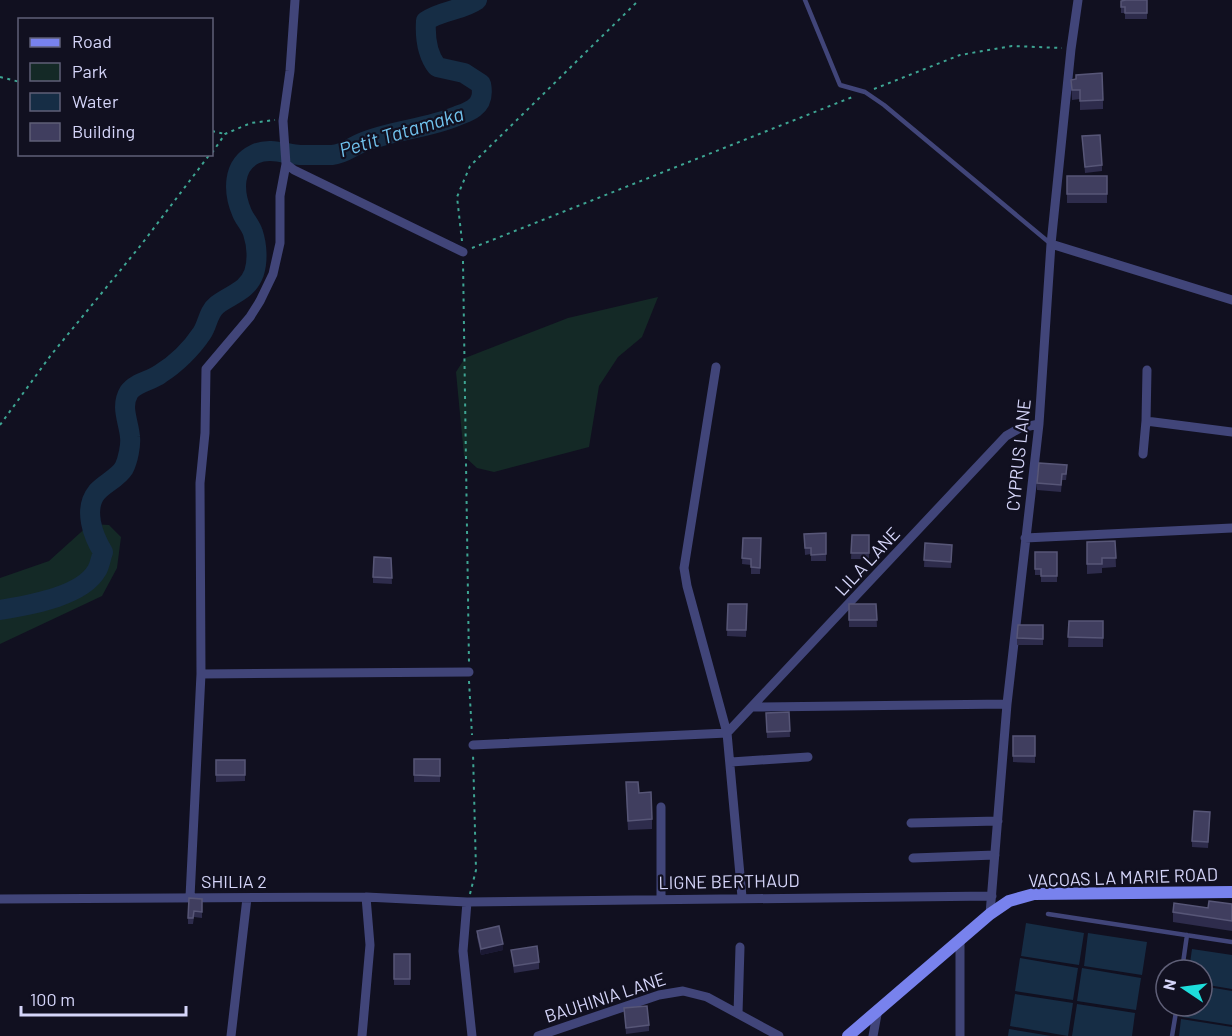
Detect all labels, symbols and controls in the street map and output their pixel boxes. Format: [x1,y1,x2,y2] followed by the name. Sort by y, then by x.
[18,18,213,156] legend
[72,30,112,52] text: Road
[72,60,107,82] text: Park
[72,90,119,112] text: Water
[336,101,466,161] water label: Petit Tatamaka
[72,120,135,142] text: Building
[1001,398,1035,512] street label: CYPRUS LANE
[830,522,904,600] street label: LILA LANE
[1028,863,1218,891] street label: VACOAS LA MARIE ROAD
[658,869,800,893] street label: LIGNE BERTHAUD
[201,870,267,892] street label: SHILIA 2
[1154,958,1214,1018] north arrow
[542,967,668,1027] street label: BAUHINIA LANE
[1158,977,1179,992] text: N
[21,979,186,1017] scale bar
[30,988,75,1010] text: 100 m

